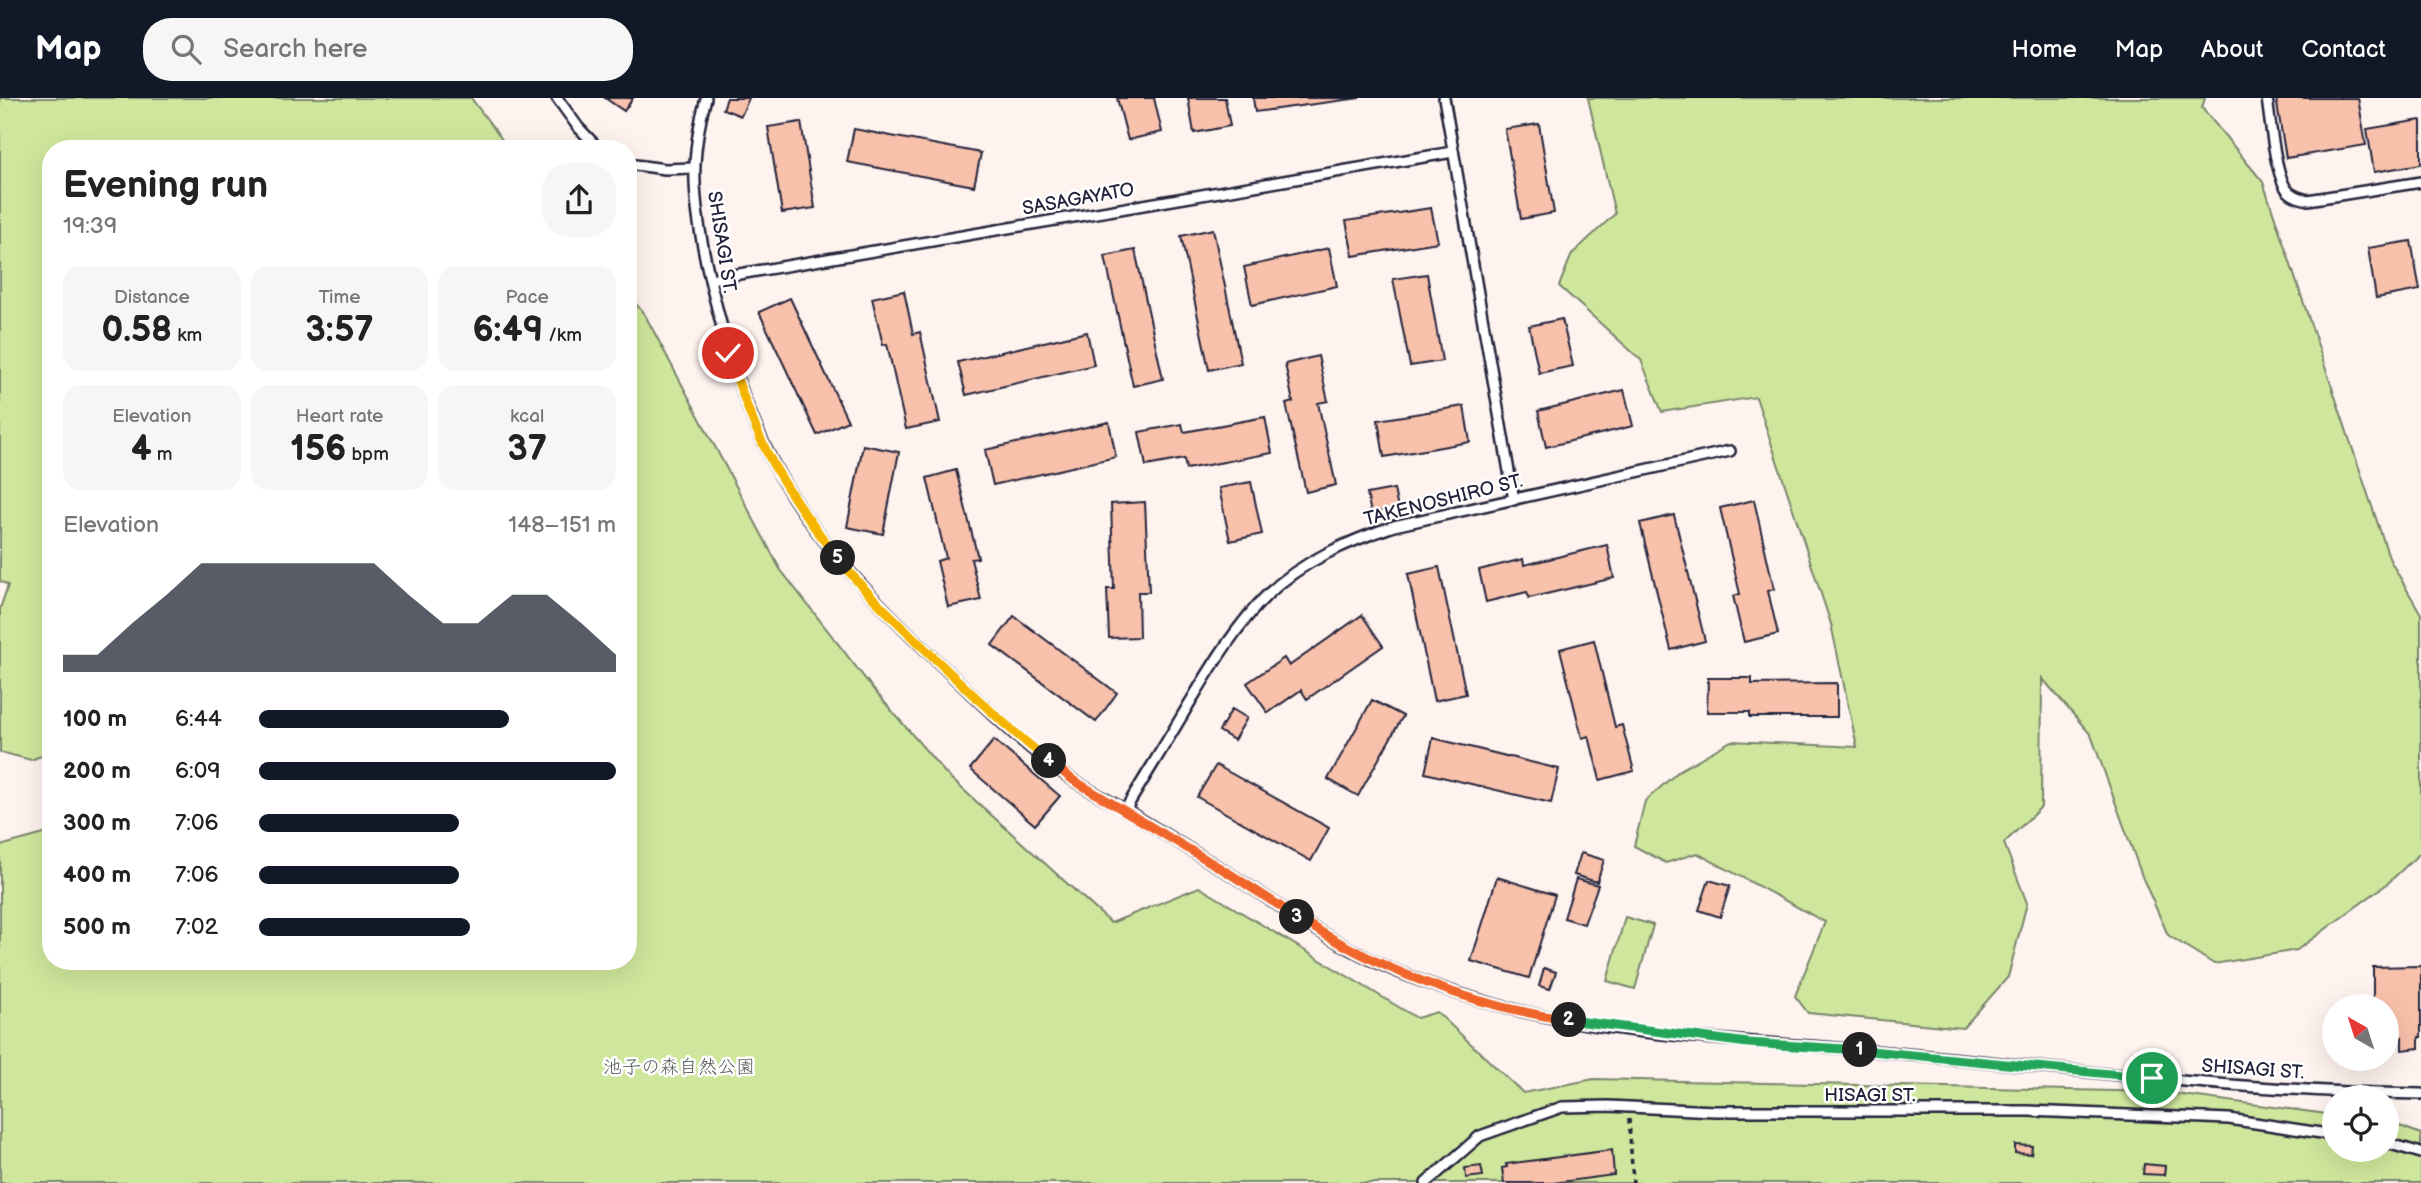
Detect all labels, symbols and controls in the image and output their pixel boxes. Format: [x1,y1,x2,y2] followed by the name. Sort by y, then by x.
[143,18,633,81] search box
[35,29,101,69] text: Map
[167,30,205,68] icon: search
[223,34,367,65] text: Search here
[2012,35,2077,64] text: Home
[2115,35,2163,64] text: Map
[2201,35,2263,64] text: About
[2301,35,2386,64] text: Contact
[63,163,268,208] text: Evening run
[542,163,616,237] button: share
[1021,178,1136,221] street label: SASAGAYATO
[702,190,741,295] street label: SHISAGI ST.
[63,212,117,240] text: 19:39
[114,286,190,309] text: Distance
[318,286,361,309] text: Time
[506,286,549,309] text: Pace
[101,309,172,352] text: 0.58
[305,309,374,352] text: 3:57
[472,309,543,352] text: 6:49
[698,323,758,383] pin
[172,324,202,347] text: km
[543,324,582,347] text: /km
[709,334,747,372] icon: check
[112,405,191,428] text: Elevation
[296,405,383,428] text: Heart rate
[510,405,544,428] text: kcal
[131,428,152,471] text: 4
[290,428,346,471] text: 156
[507,428,547,471] text: 37
[152,443,173,466] text: m
[346,443,389,466] text: bpm
[1362,470,1525,531] street label: TAKENOSHIRO ST.
[63,511,159,539] text: Elevation
[508,511,616,539] text: 148–151 m
[820,540,856,575] pin: 5
[832,546,843,569] text: 5
[63,705,127,733] text: 100 m
[175,705,222,733] text: 6:44
[1032,744,1066,778] pin: 4
[1043,749,1054,772] text: 4
[63,757,131,785] text: 200 m
[175,757,221,785] text: 6:09
[63,809,131,837] text: 300 m
[175,809,219,837] text: 7:06
[63,861,131,889] text: 400 m
[175,861,219,889] text: 7:06
[1280,900,1314,934] pin: 3
[1291,905,1302,928] text: 3
[63,913,131,941] text: 500 m
[175,913,218,941] text: 7:02
[2322,994,2399,1071] north arrow
[2322,994,2399,1162] map controls
[1552,1002,1586,1038] pin: 2
[1563,1008,1574,1031] text: 2
[1842,1032,1878,1068] pin: 1
[1856,1038,1864,1061] text: 1
[2122,1048,2182,1108] pin
[2201,1054,2305,1085] street label: SHISAGI ST.
[603,1056,755,1079] park label: 池子の森自然公園
[2133,1059,2171,1097] icon: arrive
[1824,1084,1916,1107] street label: HISAGI ST.
[2322,1085,2399,1162] button: locate

